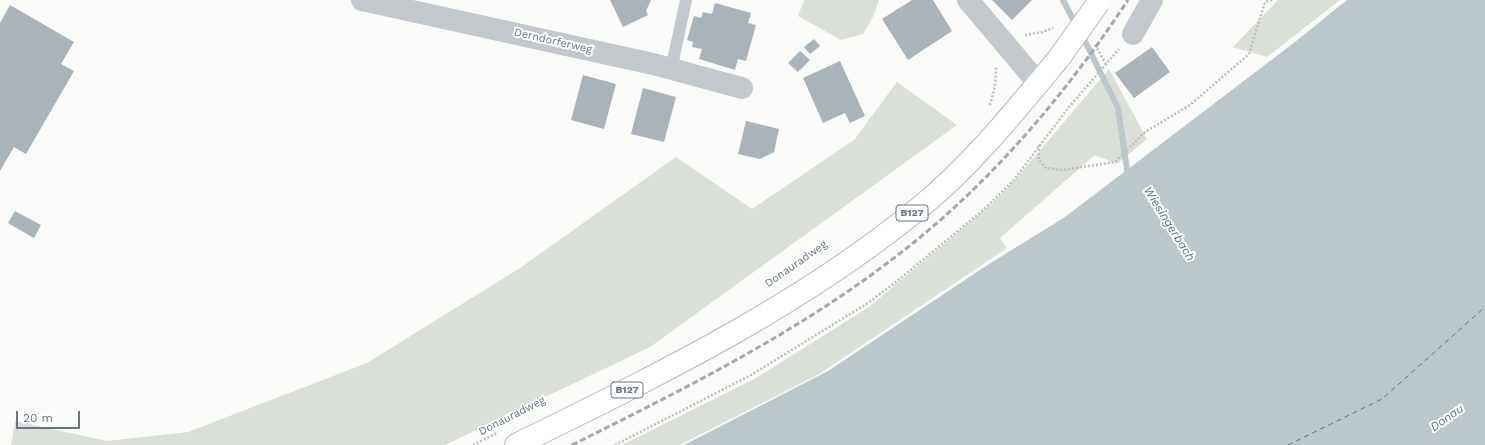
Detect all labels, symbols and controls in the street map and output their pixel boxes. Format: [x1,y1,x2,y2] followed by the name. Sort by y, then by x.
[513,26,593,56] street label: Derndorferweg
[1140,184,1198,264] water label: Wiesingerbach
[896,205,928,221] road number: B127
[762,238,830,290] street label: Donauradweg
[611,382,643,398] road number: B127
[476,394,548,438] street label: Donauradweg
[1428,401,1466,435] water label: Donau
[18,403,82,429] scale bar
[23,411,53,425] text: 20 m

